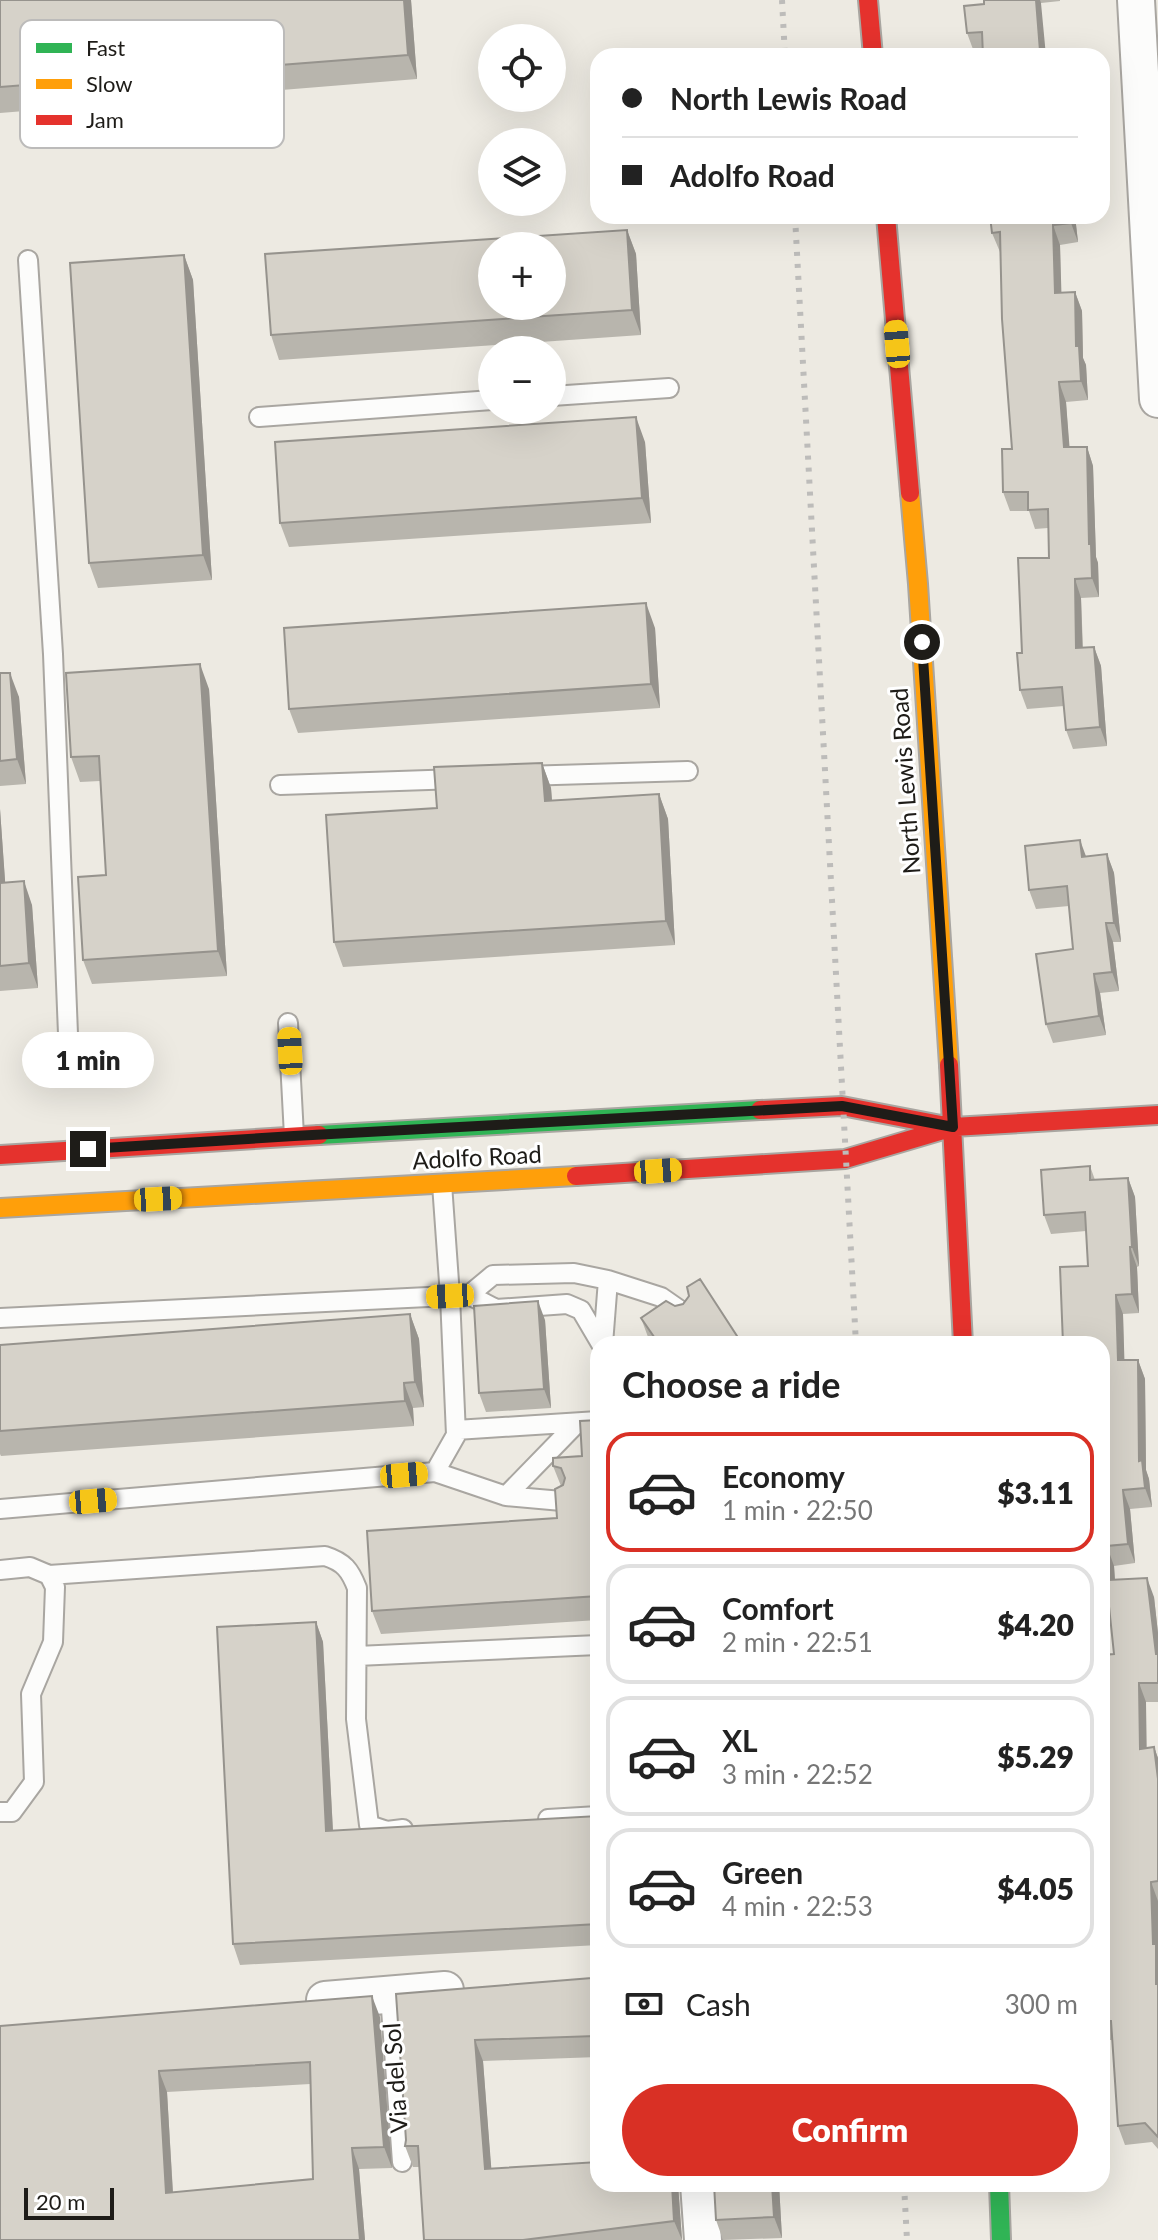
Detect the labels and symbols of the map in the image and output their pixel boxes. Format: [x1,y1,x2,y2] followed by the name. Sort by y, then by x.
[20,20,284,148] legend
[86,34,125,61] text: Fast
[86,70,133,97] text: Slow
[86,106,124,133] text: Jam
[883,319,911,369] car
[904,624,940,660] route start
[884,687,925,875] street label: North Lewis Road
[277,1026,303,1076] car
[22,1033,154,1089] callout: 1 min
[70,1131,106,1167] route end
[411,1139,542,1174] street label: Adolfo Road
[633,1157,683,1185] car
[133,1186,183,1212] car
[425,1283,475,1309] car
[379,1461,429,1489] car
[68,1487,118,1515] car
[376,2022,413,2134] street label: Via del Sol
[24,2184,114,2220] scale bar

